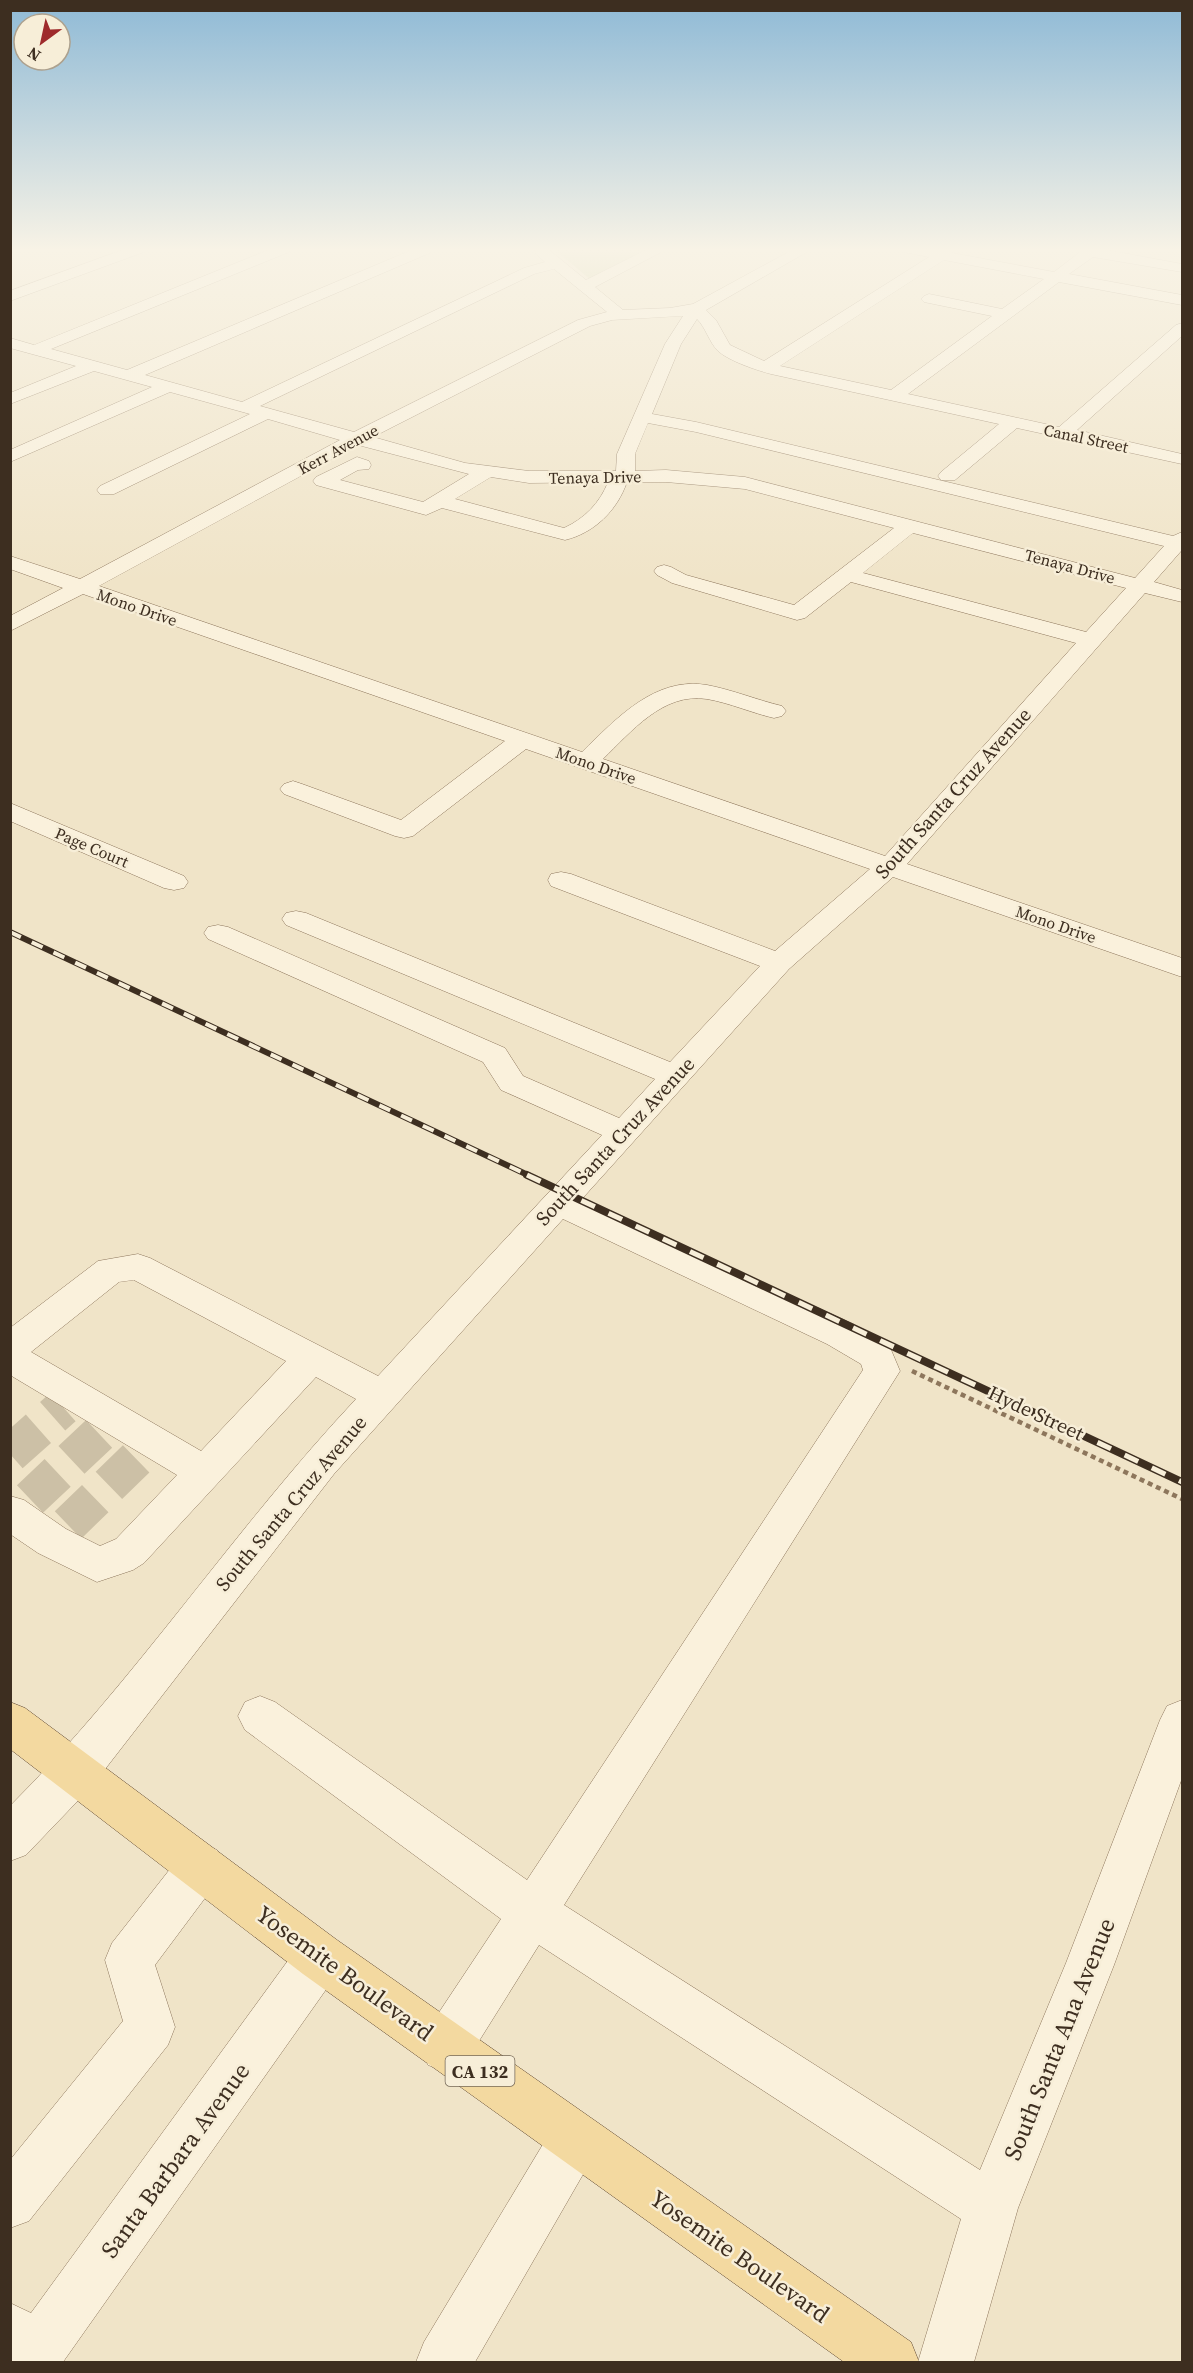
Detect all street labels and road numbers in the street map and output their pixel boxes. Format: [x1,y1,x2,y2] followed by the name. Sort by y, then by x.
[1042,418,1131,458] street label: Canal Street
[294,419,382,479] street label: Kerr Avenue
[548,465,642,489] street label: Tenaya Drive
[1022,543,1118,589] street label: Tenaya Drive
[94,583,180,631] street label: Mono Drive
[868,701,1038,885] street label: South Santa Cruz Avenue
[553,741,639,789] street label: Mono Drive
[52,822,133,873] street label: Page Court
[1013,900,1099,948] street label: Mono Drive
[529,1050,701,1232] street label: South Santa Cruz Avenue
[983,1379,1089,1448] street label: Hyde Street
[209,1409,373,1597] street label: South Santa Cruz Avenue
[250,1897,441,2049] street label: Yosemite Boulevard
[995,1913,1123,2165] street label: South Santa Ana Avenue
[93,2056,257,2264] street label: Santa Barbara Avenue
[446,2056,514,2086] road number: CA 132
[644,2182,837,2330] street label: Yosemite Boulevard

